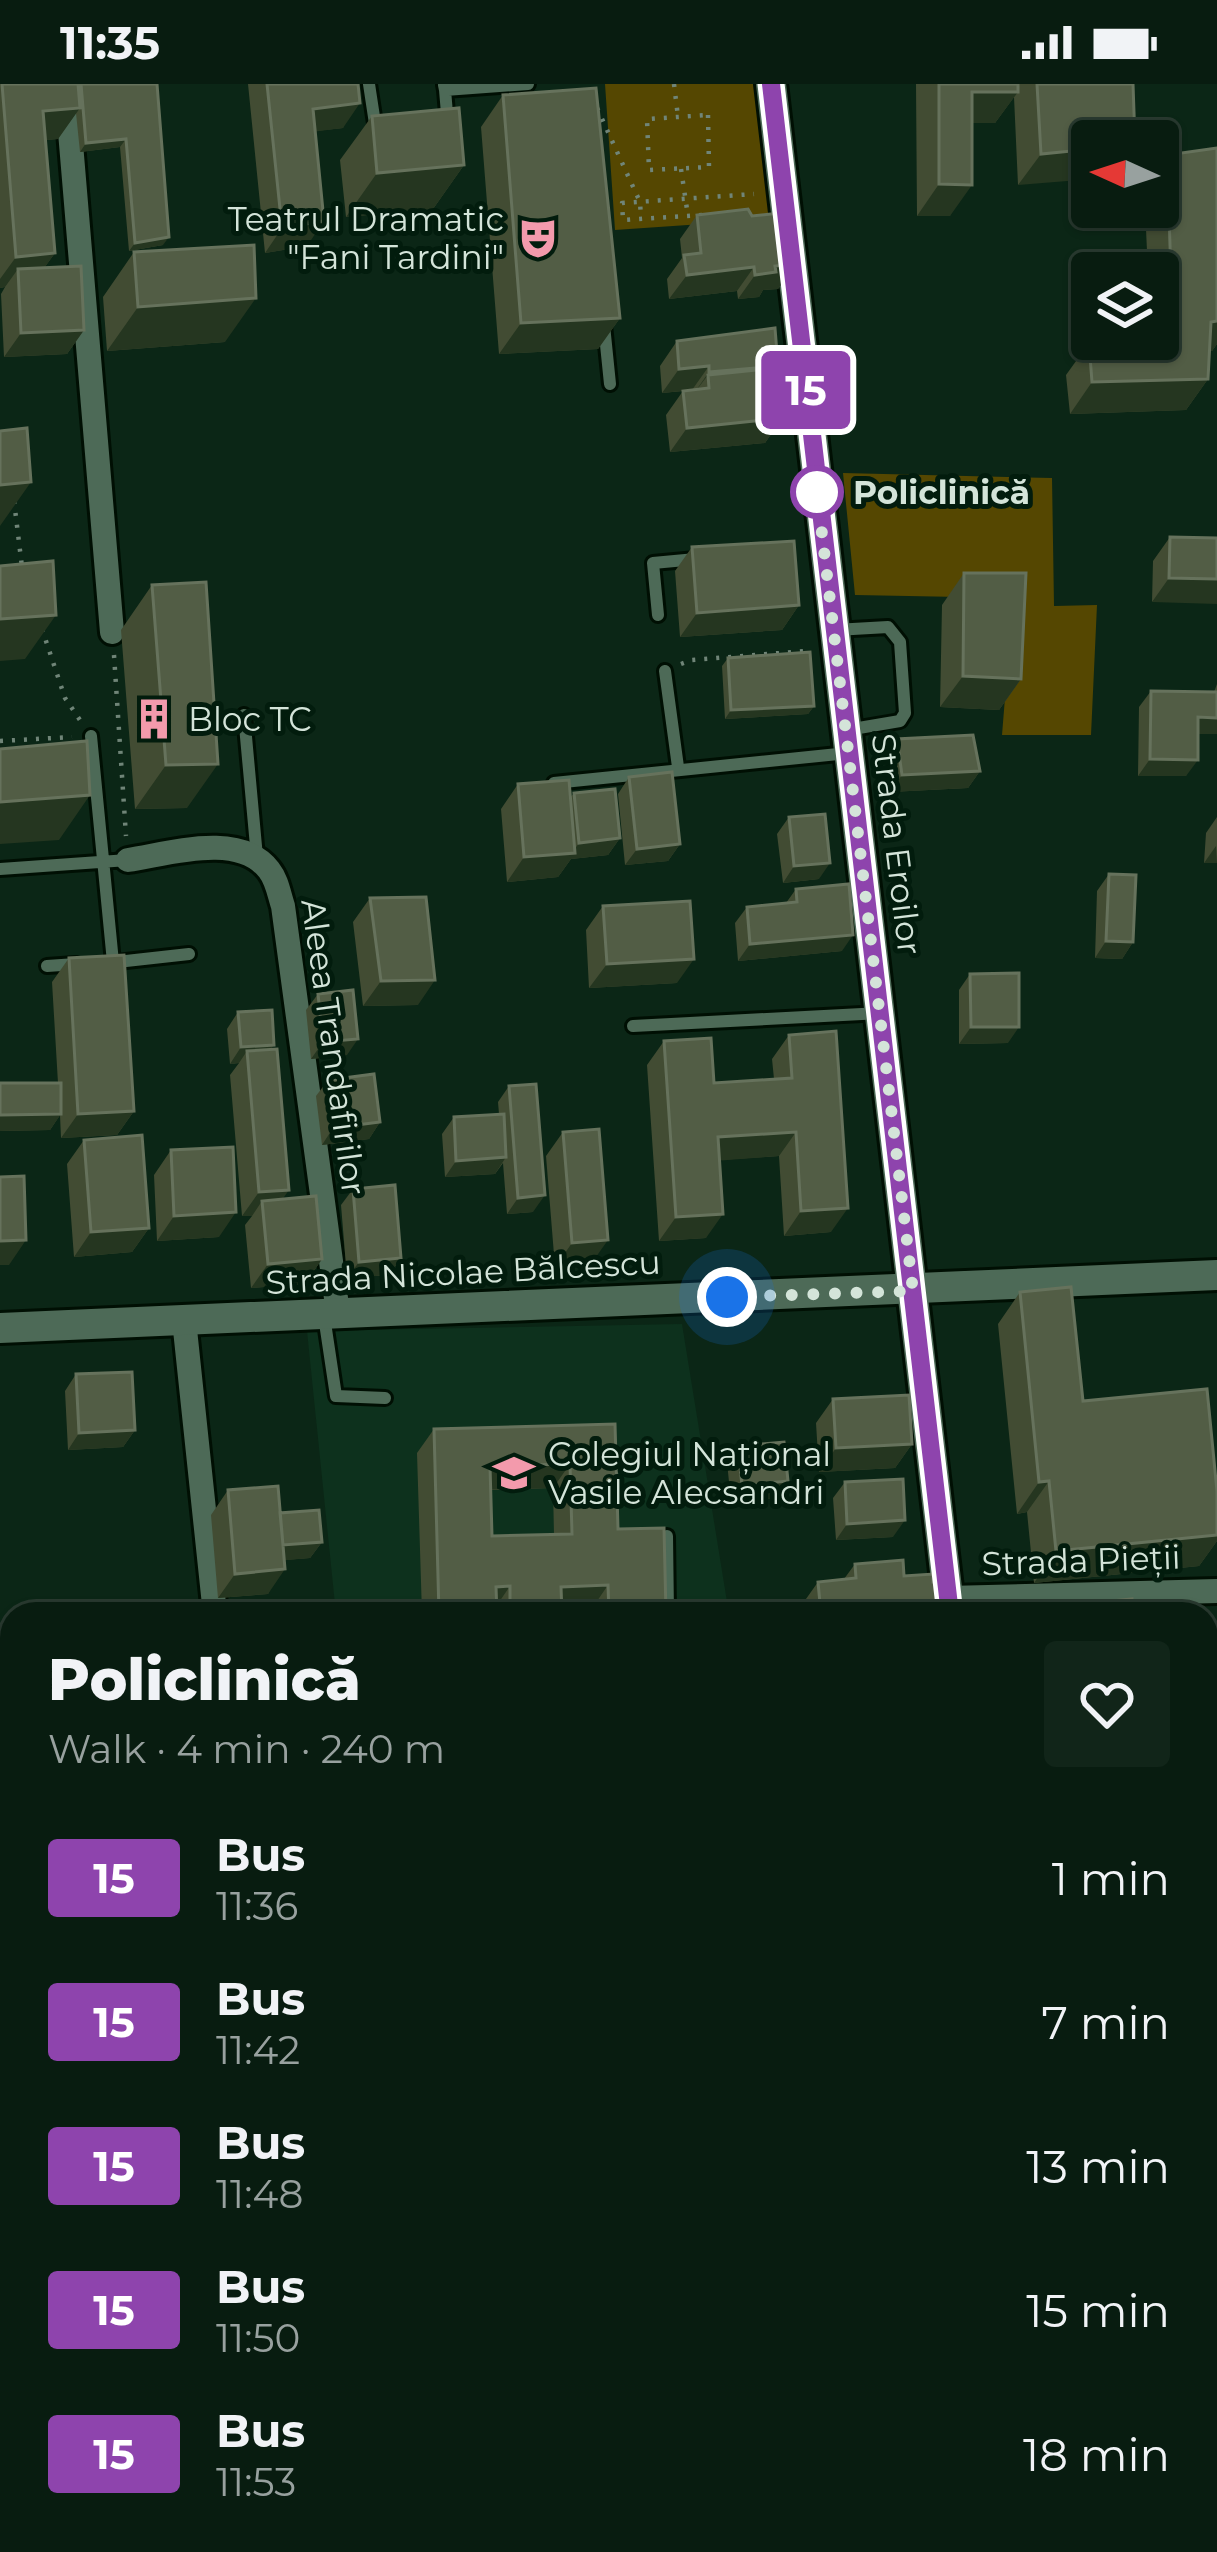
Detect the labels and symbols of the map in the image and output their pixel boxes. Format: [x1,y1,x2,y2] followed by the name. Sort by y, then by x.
[1071,120,1179,228] north arrow
[228,199,504,277] place label: Teatrul Dramatic "Fani Tardini"
[515,215,561,261] theatre icon: Teatrul Dramatic "Fani Tardini"
[752,351,860,429] line badge: 15
[792,467,842,517] marker: Policlinică
[853,472,1030,512] place label: Policlinică
[131,696,177,742] building icon: Bloc TC
[188,699,312,739] place label: Bloc TC
[864,731,930,957] street label: Strada Eroilor
[293,896,375,1198] street label: Aleea Trandafirilor
[264,1242,662,1302] street label: Strada Nicolae Bălcescu
[697,1267,757,1327] your location
[548,1434,831,1512] place label: Colegiul Național Vasile Alecsandri
[491,1450,537,1496] school or university icon: Colegiul Național Vasile Alecsandri
[981,1537,1181,1584] street label: Strada Pieții

